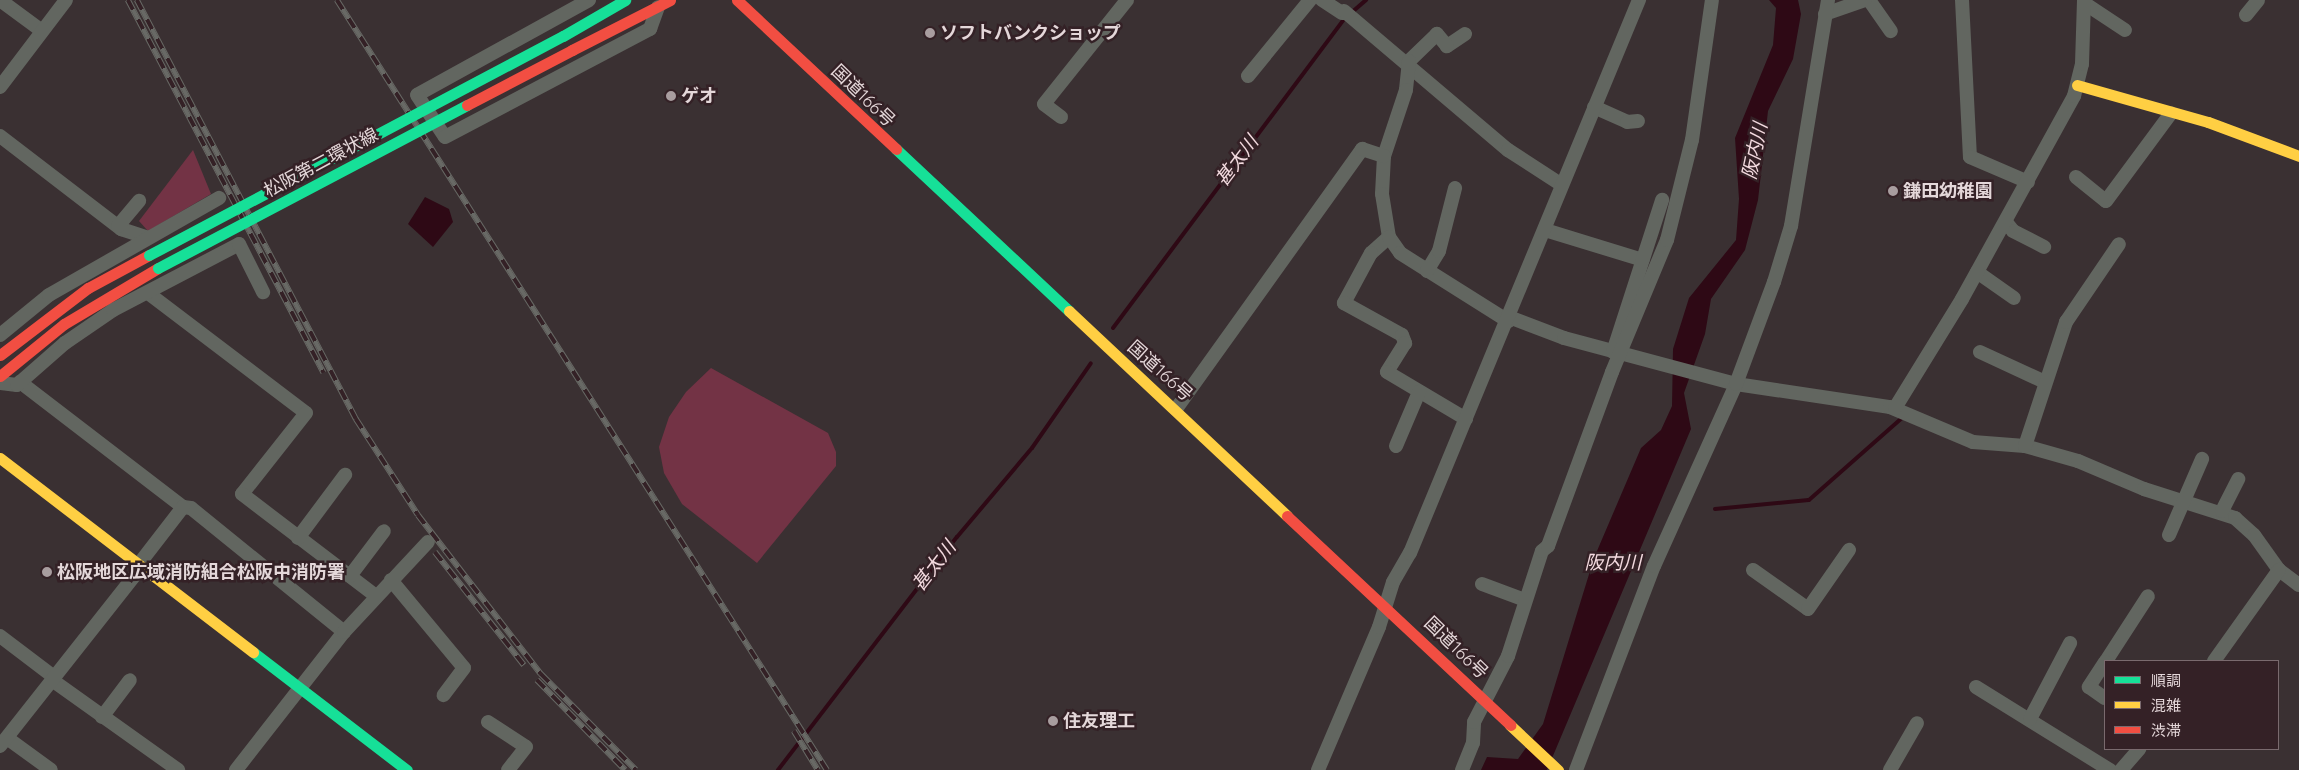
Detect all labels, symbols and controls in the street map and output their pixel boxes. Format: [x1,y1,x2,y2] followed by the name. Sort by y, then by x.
[940,22,1120,44] place label: ソフトバンクショップ
[924,27,936,39] marker: ソフトバンクショップ
[827,60,899,132] street label: 国道166号
[681,85,717,107] place label: ゲオ
[665,90,677,102] marker: ゲオ
[1738,121,1772,181] water label: 阪内川
[260,124,382,202] street label: 松阪第二環状線
[1211,131,1263,191] water label: 甚太川
[1903,180,1993,202] place label: 鎌田幼稚園
[1887,185,1899,197] marker: 鎌田幼稚園
[1123,336,1197,406] street label: 国道166号
[907,537,961,595] water label: 甚太川
[1585,552,1641,574] water label: 阪内川
[57,561,345,583] place label: 松阪地区広域消防組合松阪中消防署
[41,566,53,578] marker: 松阪地区広域消防組合松阪中消防署
[1420,612,1492,684] street label: 国道166号
[2104,660,2279,750] legend
[2151,671,2181,690] text: 順調
[2151,696,2181,715] text: 混雑
[1063,710,1135,732] place label: 住友理工
[1047,715,1059,727] marker: 住友理工
[2151,721,2181,740] text: 渋滞

